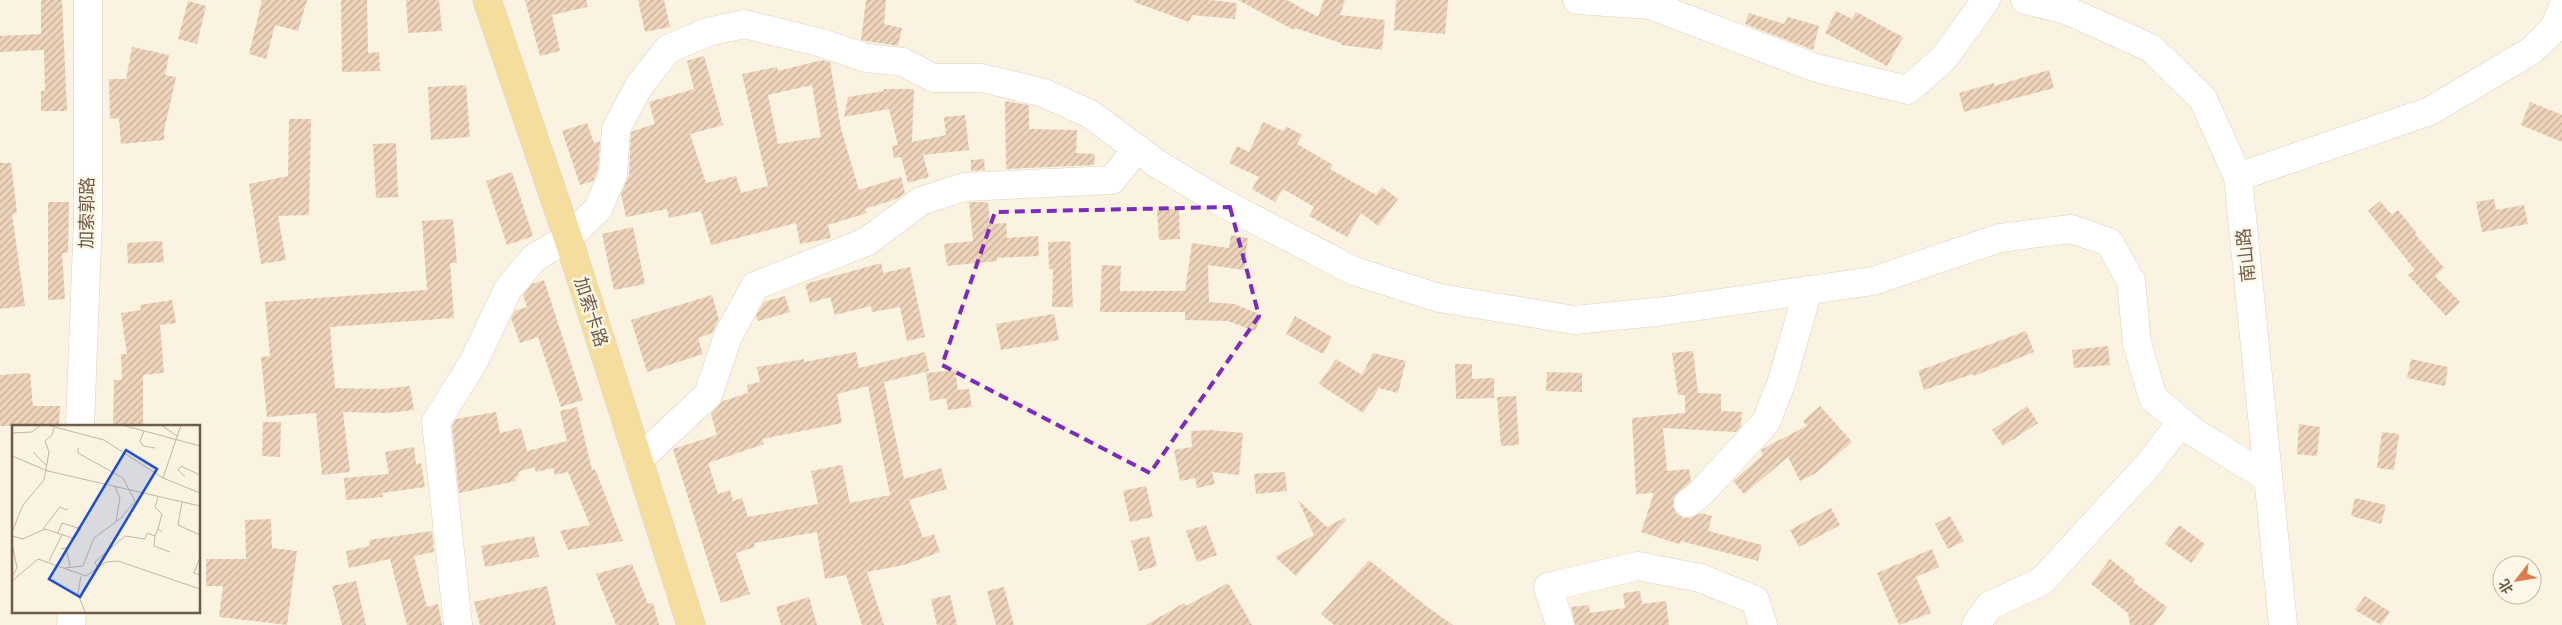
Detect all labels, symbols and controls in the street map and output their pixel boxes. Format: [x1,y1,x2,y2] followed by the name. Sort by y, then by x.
[75,177,99,249] street label: 加索郭路
[2232,227,2260,283] street label: 南山路
[569,274,613,350] street label: 加索卡路
[12,425,200,612] inset map
[2492,555,2542,605] north arrow
[2495,576,2517,597] text: 北

